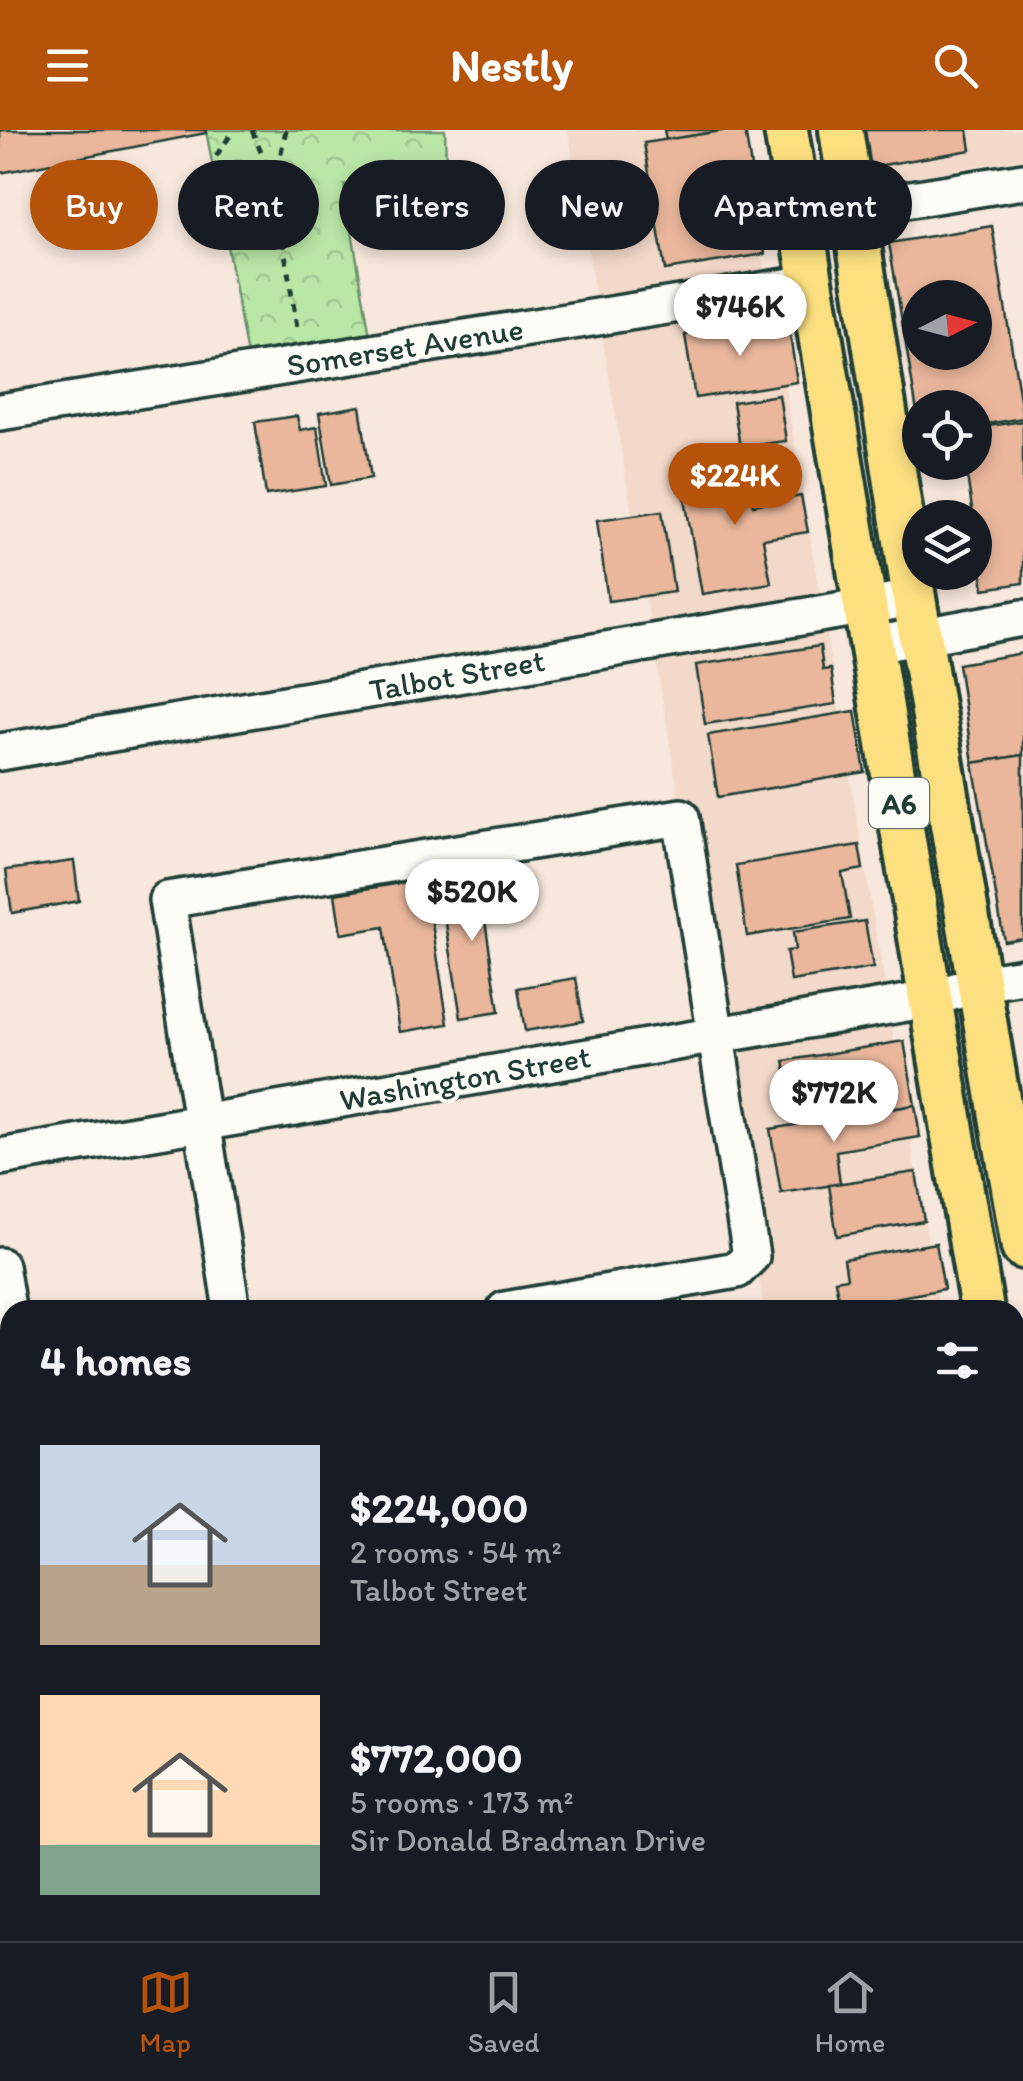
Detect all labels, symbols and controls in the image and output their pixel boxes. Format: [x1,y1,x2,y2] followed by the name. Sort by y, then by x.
[40,38,95,93] icon: menu
[450,38,573,92] text: Nestly
[928,38,983,93] icon: search
[30,160,158,250] chip: Buy
[178,160,319,250] chip: Rent
[339,160,505,250] chip: Filters
[525,160,659,250] chip: New
[679,160,912,250] chip: Apartment
[670,274,810,359] pin: $746K
[902,280,992,370] north arrow
[902,280,992,590] map controls
[696,287,784,325] text: $746K
[284,310,526,384] street label: Somerset Avenue
[902,390,992,480] button: locate
[665,443,805,528] pin: $224K
[690,456,780,494] text: $224K
[902,500,992,590] button: layers
[366,641,548,709] street label: Talbot Street
[869,778,929,828] road number: A6
[402,859,542,944] pin: $520K
[427,872,517,910] text: $520K
[336,1037,594,1119] street label: Washington Street
[764,1060,904,1145] pin: $772K
[791,1073,877,1111] text: $772K
[930,1333,985,1388] icon: filters
[40,1335,191,1386] text: 4 homes
[350,1482,528,1533] text: $224,000
[120,1485,240,1605] icon: home
[350,1533,562,1571] text: 2 rooms · 54 m²
[350,1571,527,1609] text: Talbot Street
[350,1732,523,1783] text: $772,000
[120,1735,240,1855] icon: home
[350,1783,574,1821] text: 5 rooms · 173 m²
[350,1821,706,1859] text: Sir Donald Bradman Drive
[138,1965,193,2059] tab: Map
[468,1965,539,2059] tab: Saved
[815,1965,885,2059] tab: Home

